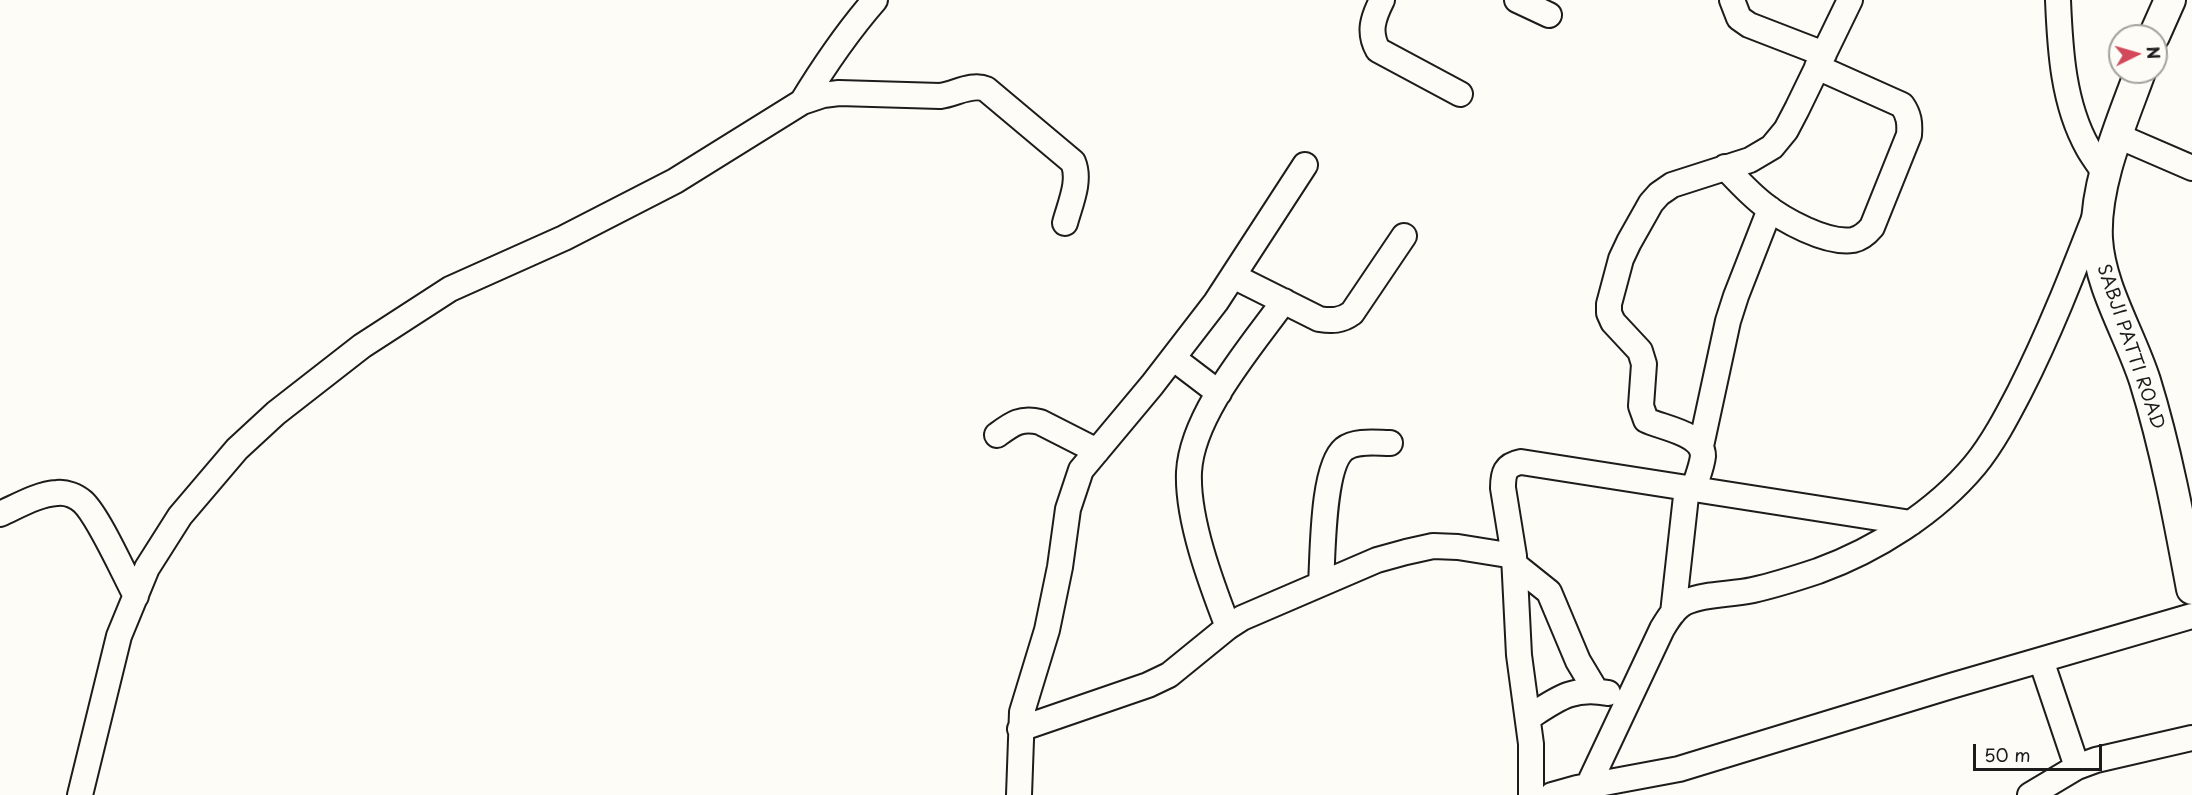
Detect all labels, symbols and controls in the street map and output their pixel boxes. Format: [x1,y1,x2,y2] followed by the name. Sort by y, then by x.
[2108,24,2168,84] north arrow
[2141,45,2166,60] text: N
[2092,262,2168,432] street label: SABJI PATTI ROAD
[1976,732,2105,770] scale bar
[1984,741,2031,768] text: 50 m

